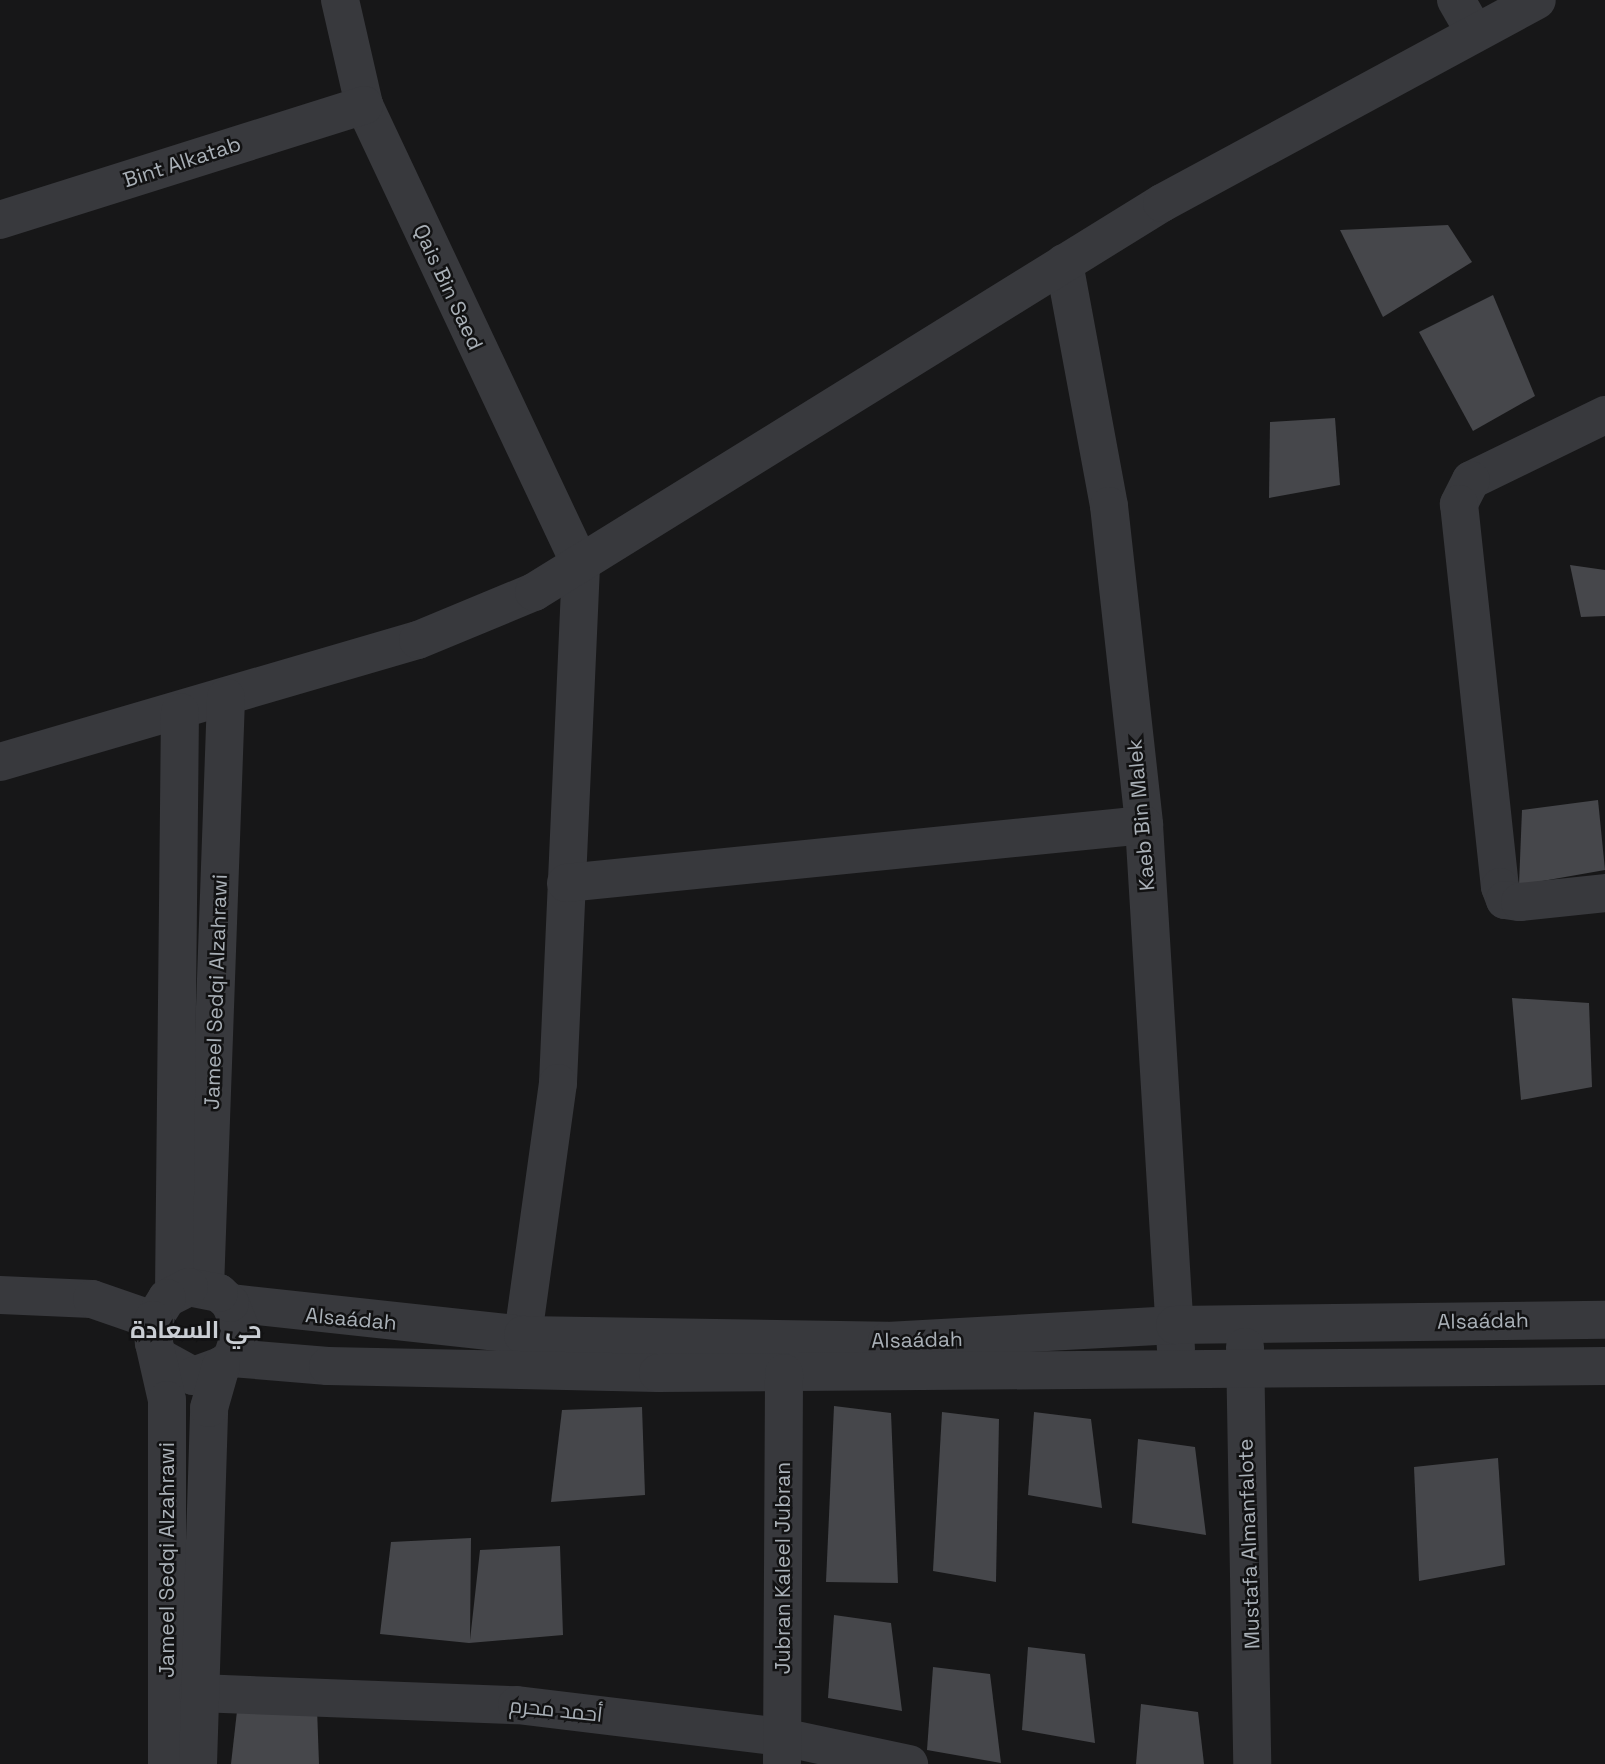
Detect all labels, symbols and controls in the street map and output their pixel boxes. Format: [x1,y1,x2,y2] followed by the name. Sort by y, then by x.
[120,131,244,193] street label: Bint Alkatab
[408,220,488,354] street label: Qais Bin Saed
[1122,738,1160,892] street label: Kaeb Bin Malek
[199,874,233,1110] street label: Jameel Sedqi Alzahrawi
[304,1302,398,1336] street label: Alsaádah
[1437,1308,1529,1334] street label: Alsaádah
[130,1316,262,1344] district label: حي السعادة
[871,1327,963,1353] street label: Alsaádah
[1233,1438,1265,1650] street label: Mustafa Almanfalote
[154,1442,180,1678] street label: Jameel Sedqi Alzahrawi
[770,1462,796,1674] street label: Jubran Kaleel Jubran
[508,1693,604,1727] street label: أحمد محرم

